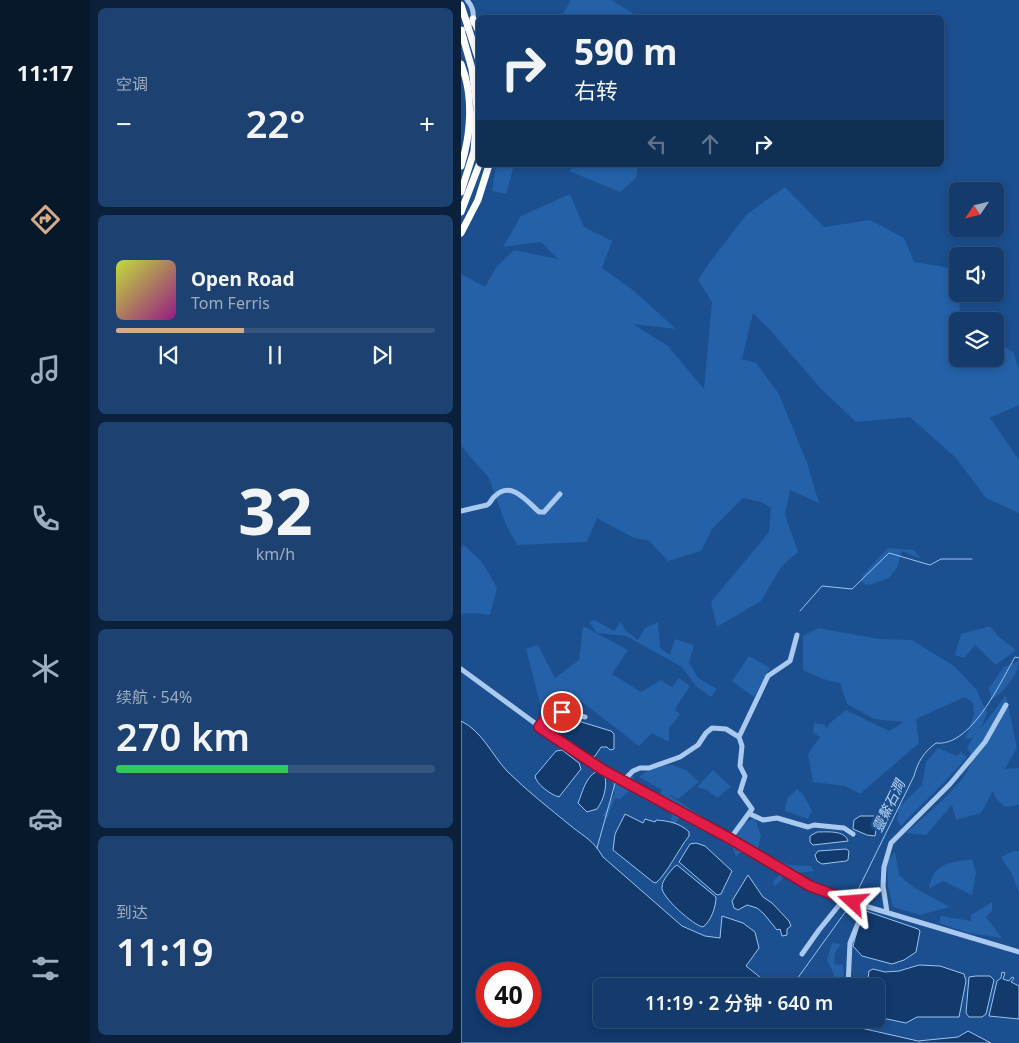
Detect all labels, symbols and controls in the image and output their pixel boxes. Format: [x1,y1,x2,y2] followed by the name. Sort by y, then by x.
[574,28,677,75] text: 590 m
[491,35,556,100] icon: right
[17,57,73,87] text: 11:17
[116,73,148,95] text: 空调
[574,75,618,105] text: 右转
[246,97,305,149] text: 22°
[116,104,132,142] text: −
[419,104,435,142] text: +
[643,130,671,158] icon: left
[696,130,724,158] icon: ahead
[749,130,777,158] icon: right
[949,182,1003,238] north arrow
[949,182,1004,367] map controls
[28,202,63,237] icon: directions
[949,247,1004,302] button: sound
[191,266,294,292] text: Open Road
[191,292,270,314] text: Tom Ferris
[949,312,1004,367] button: layers
[155,341,183,369] icon: previous
[261,341,289,369] icon: pause
[368,341,396,369] icon: next
[28,352,63,387] icon: music
[238,466,313,554] text: 32
[28,501,63,536] icon: phone
[256,543,295,565] text: km/h
[28,651,63,686] icon: climate
[116,686,192,708] text: 续航 · 54%
[541,691,583,733] pin
[548,698,576,726] icon: arrive
[116,710,250,762] text: 270 km
[867,775,910,835] water label: 靈鰲石澗
[28,801,63,836] icon: car
[826,875,878,927] position arrow
[116,901,148,923] text: 到达
[116,925,213,977] text: 11:19
[28,951,63,986] icon: filters
[476,962,541,1027] speed limit sign: 40
[645,990,833,1016] text: 11:19 · 2 分钟 · 640 m

